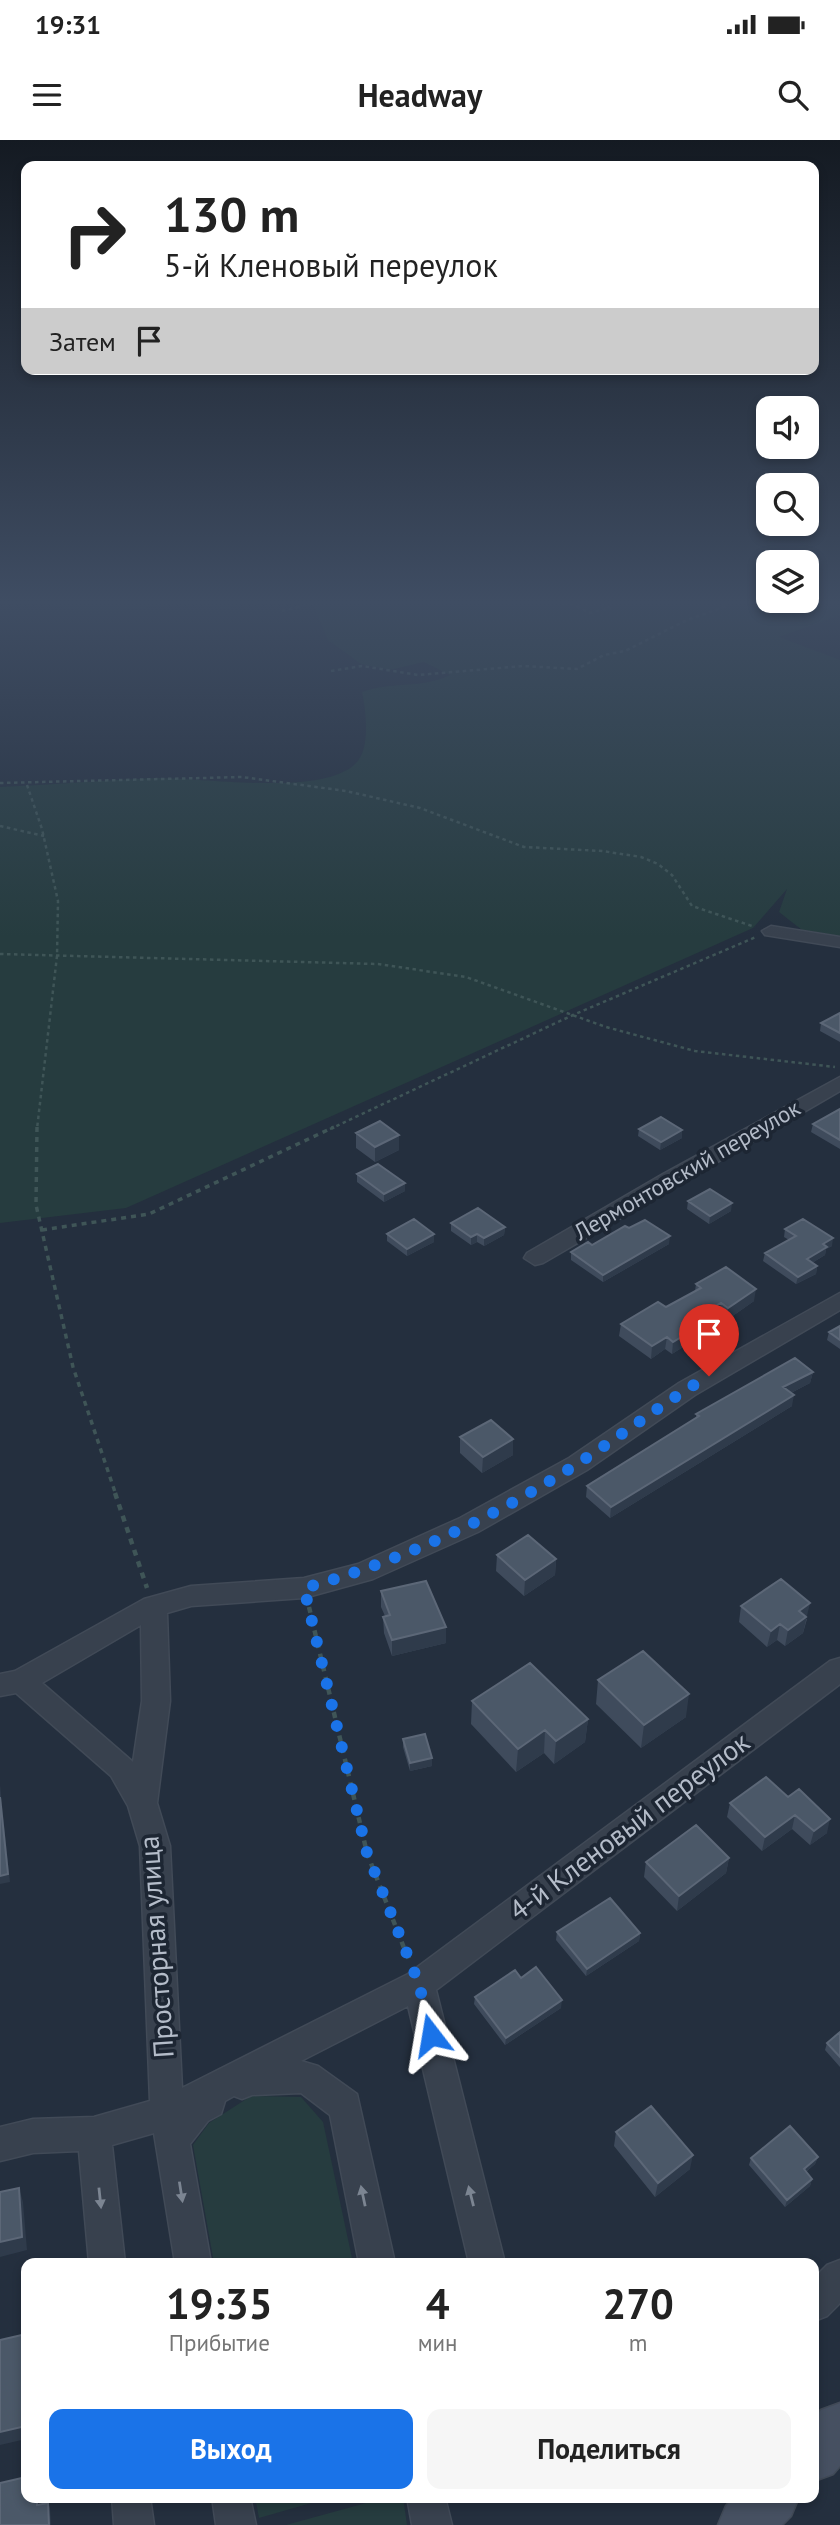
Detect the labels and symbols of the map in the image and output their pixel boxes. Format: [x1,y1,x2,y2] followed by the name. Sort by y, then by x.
[568,1093,805,1247] street label: Лермонтовский переулок
[679,1304,739,1376] pin
[501,1723,757,1928] street label: 4-й Кленовый переулок
[129,1835,182,2059] street label: Просторная улица
[394,1998,468,2072] position arrow
[176,2181,187,2203] one-way arrow
[358,2185,369,2207] one-way arrow
[465,2185,476,2207] one-way arrow
[95,2187,106,2209] one-way arrow

